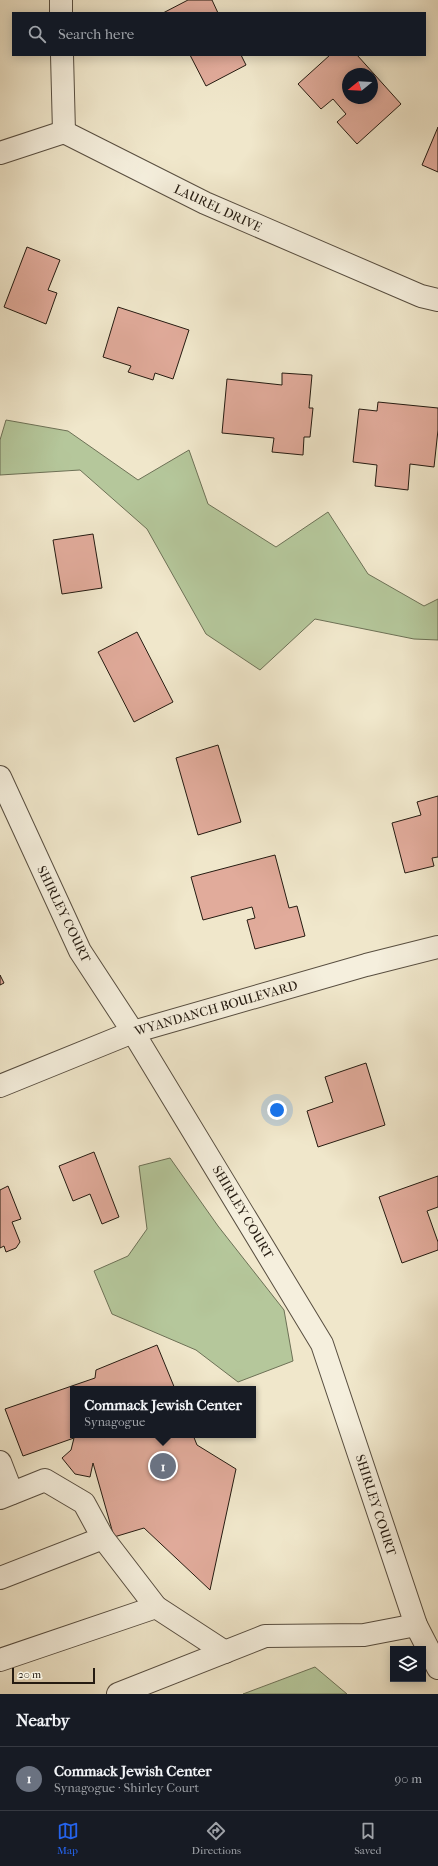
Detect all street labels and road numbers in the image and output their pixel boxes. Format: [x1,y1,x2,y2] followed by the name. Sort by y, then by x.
[172,181,264,235] street label: LAUREL DRIVE
[34,863,94,965] street label: SHIRLEY COURT
[132,977,299,1039] street label: WYANDANCH BOULEVARD
[209,1163,277,1261] street label: SHIRLEY COURT
[353,1452,400,1558] street label: SHIRLEY COURT

